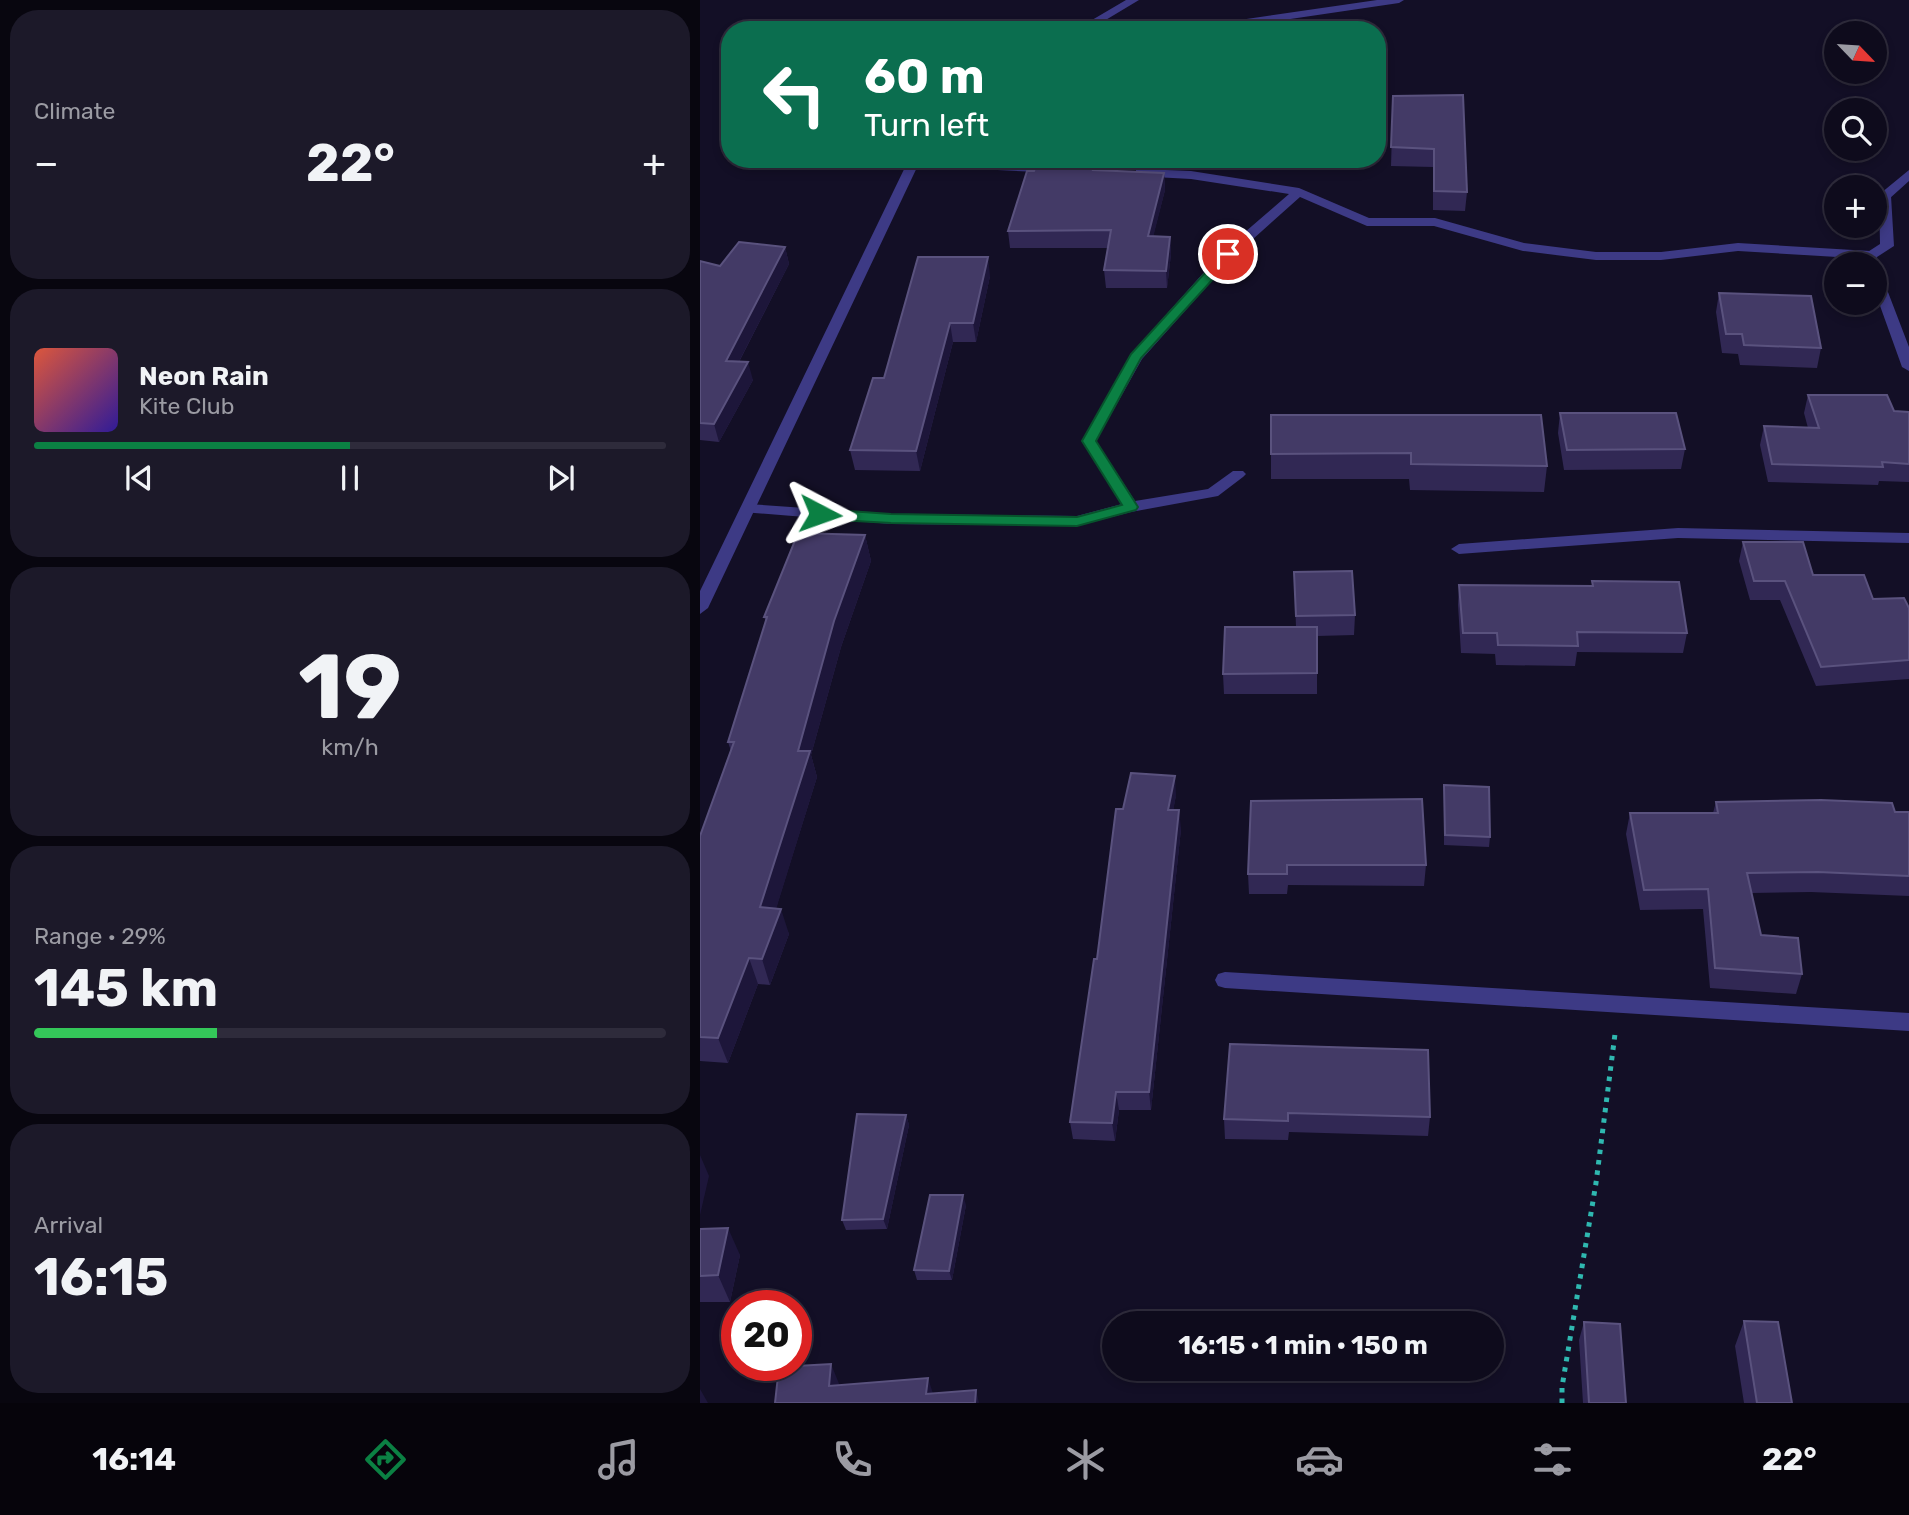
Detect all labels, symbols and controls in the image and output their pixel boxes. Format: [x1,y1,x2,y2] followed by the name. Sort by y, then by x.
[1824,21,1886,84] north arrow
[1824,21,1887,315] map controls
[864,47,985,105] text: 60 m
[749,49,840,140] icon: left
[34,97,115,125] text: Climate
[1824,98,1887,161] button: search
[864,106,989,144] text: Turn left
[306,132,395,194] text: 22°
[34,140,59,186] text: −
[642,140,666,186] text: +
[1824,175,1887,238] button: +
[1198,224,1258,284] pin
[1209,235,1247,273] icon: arrive
[1824,252,1887,315] button: −
[139,361,269,392] text: Neon Rain
[139,392,234,420] text: Kite Club
[120,459,158,497] icon: previous
[331,459,369,497] icon: pause
[542,459,580,497] icon: next
[783,477,857,551] position arrow
[298,633,402,741] text: 19
[321,733,379,761] text: km/h
[34,922,166,950] text: Range · 29%
[34,957,218,1019] text: 145 km
[34,1211,103,1239] text: Arrival
[34,1246,168,1308] text: 16:15
[721,1290,812,1381] speed limit sign: 20
[1178,1330,1428,1361] text: 16:15 · 1 min · 150 m
[361,1435,410,1484] icon: directions
[594,1435,643,1484] icon: music
[828,1435,877,1484] icon: phone
[1061,1435,1110,1484] icon: climate
[1295,1435,1344,1484] icon: car
[1528,1435,1577,1484] icon: filters
[92,1440,176,1478] text: 16:14
[1762,1440,1817,1478] text: 22°

